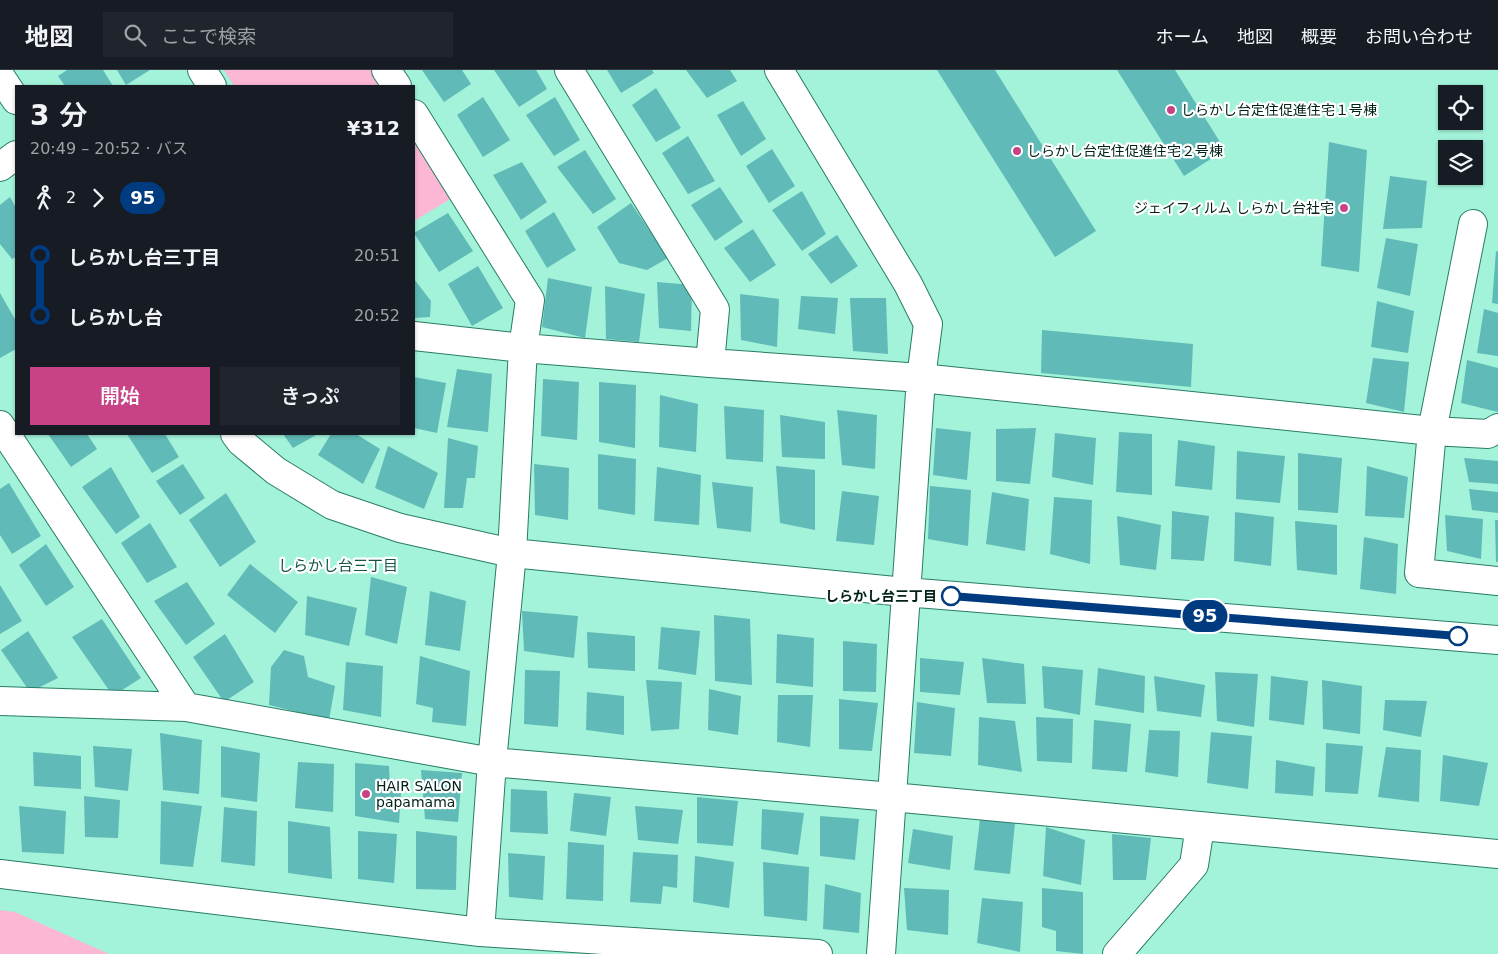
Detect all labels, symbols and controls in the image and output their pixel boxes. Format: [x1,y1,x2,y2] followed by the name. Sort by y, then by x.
[103,12,453,57] search box
[121,21,149,49] icon: search
[25,23,73,51] text: 地図
[161,25,256,47] text: ここで検索
[1156,26,1209,47] text: ホーム
[1237,26,1273,47] text: 地図
[1301,26,1337,47] text: 概要
[1365,26,1473,47] text: お問い合わせ
[1438,85,1483,185] map controls
[1438,85,1483,130] button: locate
[30,99,87,132] text: 3 分
[1181,102,1377,118] place label: しらかし台定住促進住宅１号棟
[1165,104,1177,116] marker: しらかし台定住促進住宅１号棟
[347,117,400,139] text: ¥312
[30,139,188,158] text: 20:49 – 20:52 · バス
[1438,140,1483,185] button: layers
[1027,143,1223,159] place label: しらかし台定住促進住宅２号棟
[1011,145,1023,157] marker: しらかし台定住促進住宅２号棟
[30,184,58,212] icon: walk
[84,184,112,212] icon: forward
[130,187,155,208] text: 95
[66,188,76,207] text: 2
[1134,200,1334,216] place label: ジェイフィルム しらかし台社宅
[1338,202,1350,214] marker: ジェイフィルム しらかし台社宅
[68,246,220,268] text: しらかし台三丁目
[354,246,400,265] text: 20:51
[68,306,163,328] text: しらかし台
[354,306,400,325] text: 20:52
[30,367,210,425] button: 開始
[220,367,400,425] button: きっぷ
[278,557,398,575] district label: しらかし台三丁目
[941,586,961,606] marker: しらかし台三丁目
[825,588,937,604] place label: しらかし台三丁目
[1182,600,1228,632] line badge: 95
[1192,605,1218,626] text: 95
[1448,626,1468,646] unlabelled marker
[376,778,462,810] place label: HAIR SALON papamama
[360,788,372,800] marker: HAIR SALON papamama

